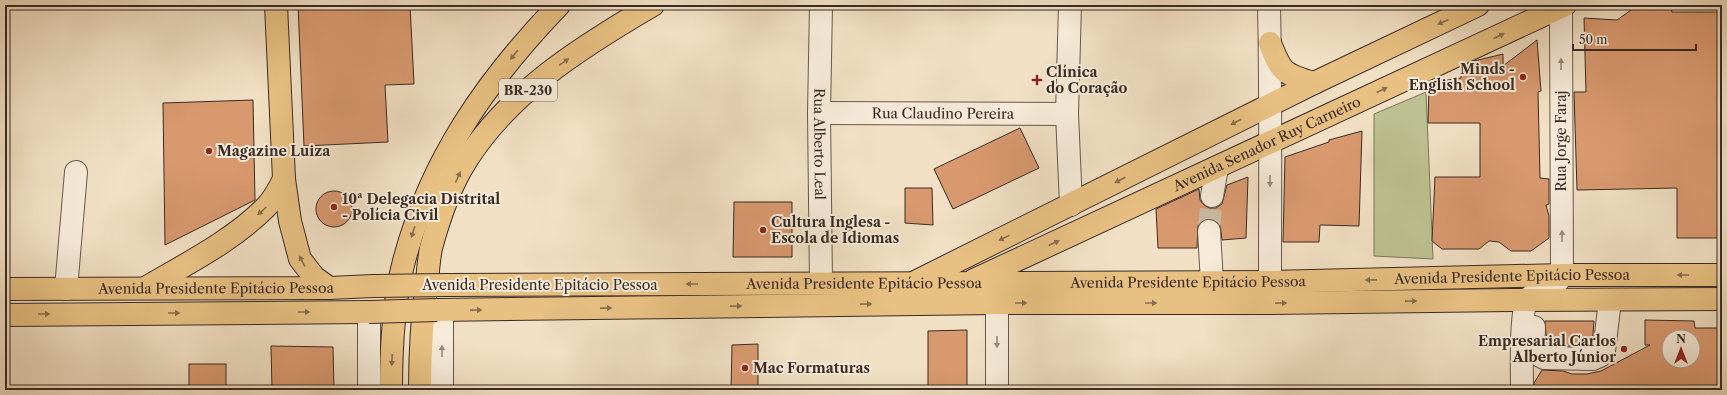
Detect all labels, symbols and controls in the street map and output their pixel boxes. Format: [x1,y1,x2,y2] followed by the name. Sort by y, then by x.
[1437,19,1448,25] one-way arrow
[1573,26,1696,52] scale bar
[1579,32,1608,47] text: 50 m
[1494,33,1505,39] one-way arrow
[510,49,519,60] one-way arrow
[1558,57,1564,70] one-way arrow
[559,58,569,66] one-way arrow
[1409,60,1515,94] place label: Minds - English School
[1046,63,1128,97] place label: Clínica do Coração
[1518,72,1528,82] marker: Minds - English School
[1031,74,1043,86] marker: Clínica do Coração
[499,79,557,101] road number: BR-230
[1376,87,1388,93] one-way arrow
[810,88,829,200] street label: Rua Alberto Leal
[1552,90,1570,192] street label: Rua Jorge Faraj
[1169,92,1364,196] street label: Avenida Senador Ruy Carneiro
[872,104,1015,123] street label: Rua Claudino Pereira
[1230,119,1242,125] one-way arrow
[217,142,331,160] place label: Magazine Luiza
[204,146,214,156] marker: Magazine Luiza
[455,172,461,183] one-way arrow
[1266,175,1273,187] one-way arrow
[1114,177,1126,183] one-way arrow
[342,190,500,224] place label: 10ª Delegacia Distrital - Polícia Civil
[329,202,339,212] marker: 10ª Delegacia Distrital - Polícia Civil
[257,206,267,215] one-way arrow
[771,213,899,247] place label: Cultura Inglesa - Escola de Idiomas
[758,225,768,235] marker: Cultura Inglesa - Escola de Idiomas
[410,227,416,239] one-way arrow
[1559,229,1565,242] one-way arrow
[998,235,1009,241] one-way arrow
[1049,240,1060,246] one-way arrow
[298,255,305,266] one-way arrow
[1393,266,1630,288] street label: Avenida Presidente Epitácio Pessoa
[1069,272,1307,292] street label: Avenida Presidente Epitácio Pessoa
[1676,272,1689,278] one-way arrow
[745,274,983,293] street label: Avenida Presidente Epitácio Pessoa
[421,276,658,294] street label: Avenida Presidente Epitácio Pessoa
[1365,276,1377,283] one-way arrow
[97,279,335,298] street label: Avenida Presidente Epitácio Pessoa
[685,281,698,287] one-way arrow
[1405,298,1418,304] one-way arrow
[1015,300,1028,306] one-way arrow
[1145,300,1158,306] one-way arrow
[1275,300,1288,306] one-way arrow
[860,301,873,307] one-way arrow
[730,303,743,309] one-way arrow
[600,305,613,311] one-way arrow
[470,307,483,313] one-way arrow
[298,309,311,315] one-way arrow
[168,310,181,316] one-way arrow
[38,311,51,317] one-way arrow
[1661,329,1701,369] north arrow
[1478,332,1616,366] place label: Empresarial Carlos Alberto Júnior
[1676,332,1686,346] text: N
[994,336,1000,349] one-way arrow
[439,344,445,357] one-way arrow
[1619,344,1629,354] marker: Empresarial Carlos Alberto Júnior
[389,354,396,366] one-way arrow
[753,359,870,377] place label: Mac Formaturas
[740,363,750,373] marker: Mac Formaturas

